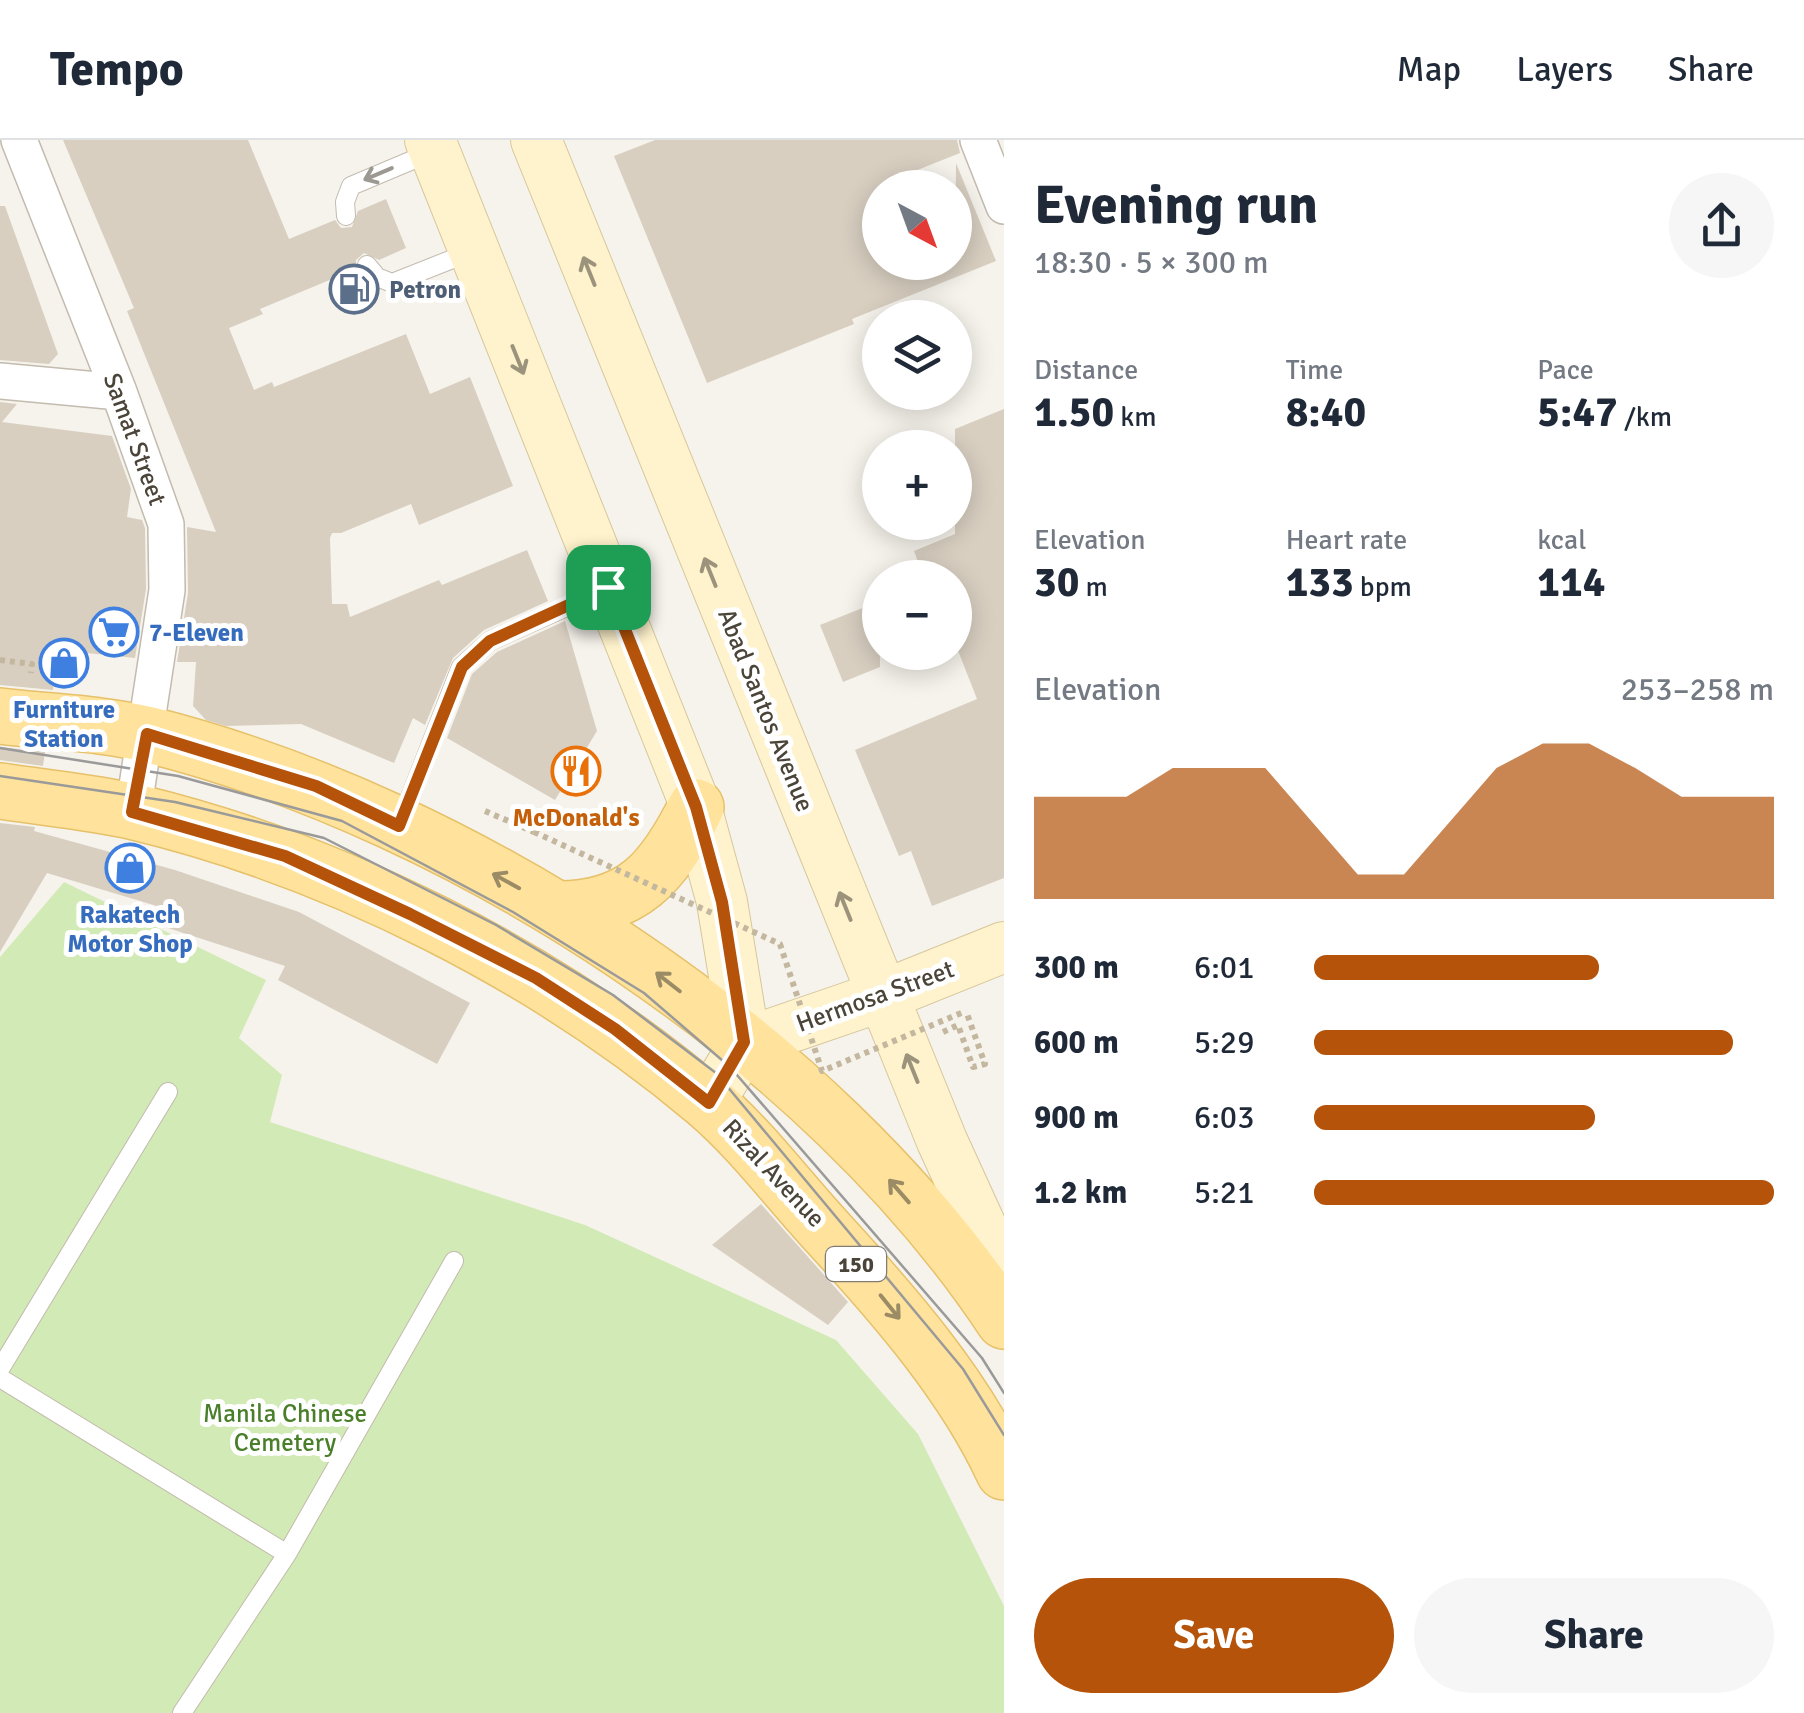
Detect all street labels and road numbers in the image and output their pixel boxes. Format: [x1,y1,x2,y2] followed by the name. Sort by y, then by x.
[97,369,173,510] street label: Samat Street
[711,604,821,816] street label: Abad Santos Avenue
[792,953,958,1039] street label: Hermosa Street
[716,1112,832,1234] street label: Rizal Avenue
[826,1247,886,1281] road number: 150

